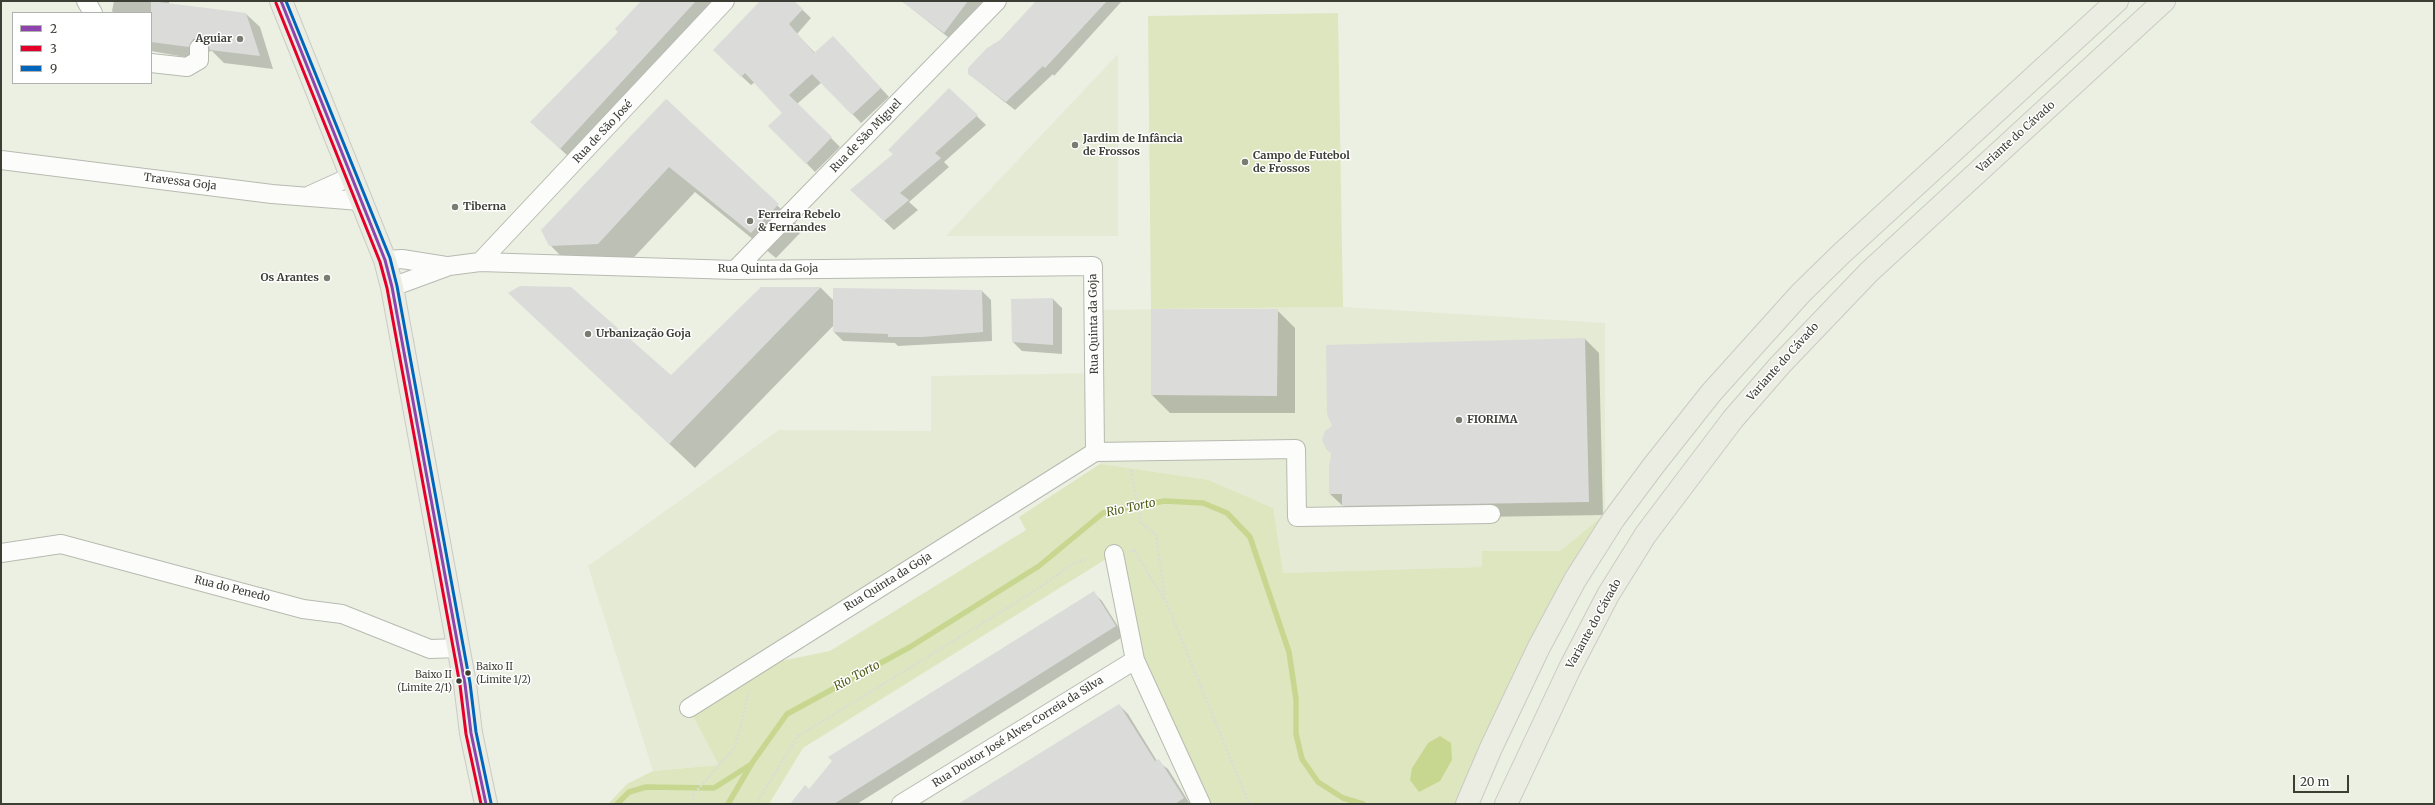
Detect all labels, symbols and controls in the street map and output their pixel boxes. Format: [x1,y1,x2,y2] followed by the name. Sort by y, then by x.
[12,12,152,84] legend
[50,21,57,36] text: 2
[195,32,232,46] place label: Aguiar
[235,34,245,44] marker: Aguiar
[50,41,57,56] text: 3
[50,61,57,76] text: 9
[828,97,904,175] street label: Rua de São Miguel
[571,98,635,166] street label: Rua de São José
[1974,98,2058,176] street label: Variante do Cávado
[1083,132,1183,158] place label: Jardim de Infância de Frossos
[1070,140,1080,150] marker: Jardim de Infância de Frossos
[1253,149,1350,175] place label: Campo de Futebol de Frossos
[1240,157,1250,167] marker: Campo de Futebol de Frossos
[143,171,217,193] street label: Travessa Goja
[463,200,506,214] place label: Tiberna
[450,202,460,212] marker: Tiberna
[758,208,841,234] place label: Ferreira Rebelo & Fernandes
[745,216,755,226] marker: Ferreira Rebelo & Fernandes
[718,262,818,276] street label: Rua Quinta da Goja
[260,271,319,285] place label: Os Arantes
[322,273,332,283] marker: Os Arantes
[1087,274,1101,374] street label: Rua Quinta da Goja
[1744,320,1822,404] street label: Variante do Cávado
[596,327,691,341] place label: Urbanização Goja
[583,329,593,339] marker: Urbanização Goja
[1467,413,1518,427] place label: FIORIMA
[1454,415,1464,425] marker: FIORIMA
[1105,496,1157,520] water label: Rio Torto
[842,550,934,614] street label: Rua Quinta da Goja
[193,573,271,605] street label: Rua do Penedo
[1564,577,1624,671] street label: Variante do Cávado
[831,658,883,694] water label: Rio Torto
[476,661,531,684] place label: Baixo II (Limite 1/2)
[463,668,473,678] marker: Baixo II (Limite 1/2)
[397,669,452,692] place label: Baixo II (Limite 2/1)
[930,674,1106,790] street label: Rua Doutor José Alves Correia da Silva
[454,676,464,686] marker: Baixo II (Limite 2/1)
[2295,767,2351,793] scale bar
[2300,774,2329,789] text: 20 m

